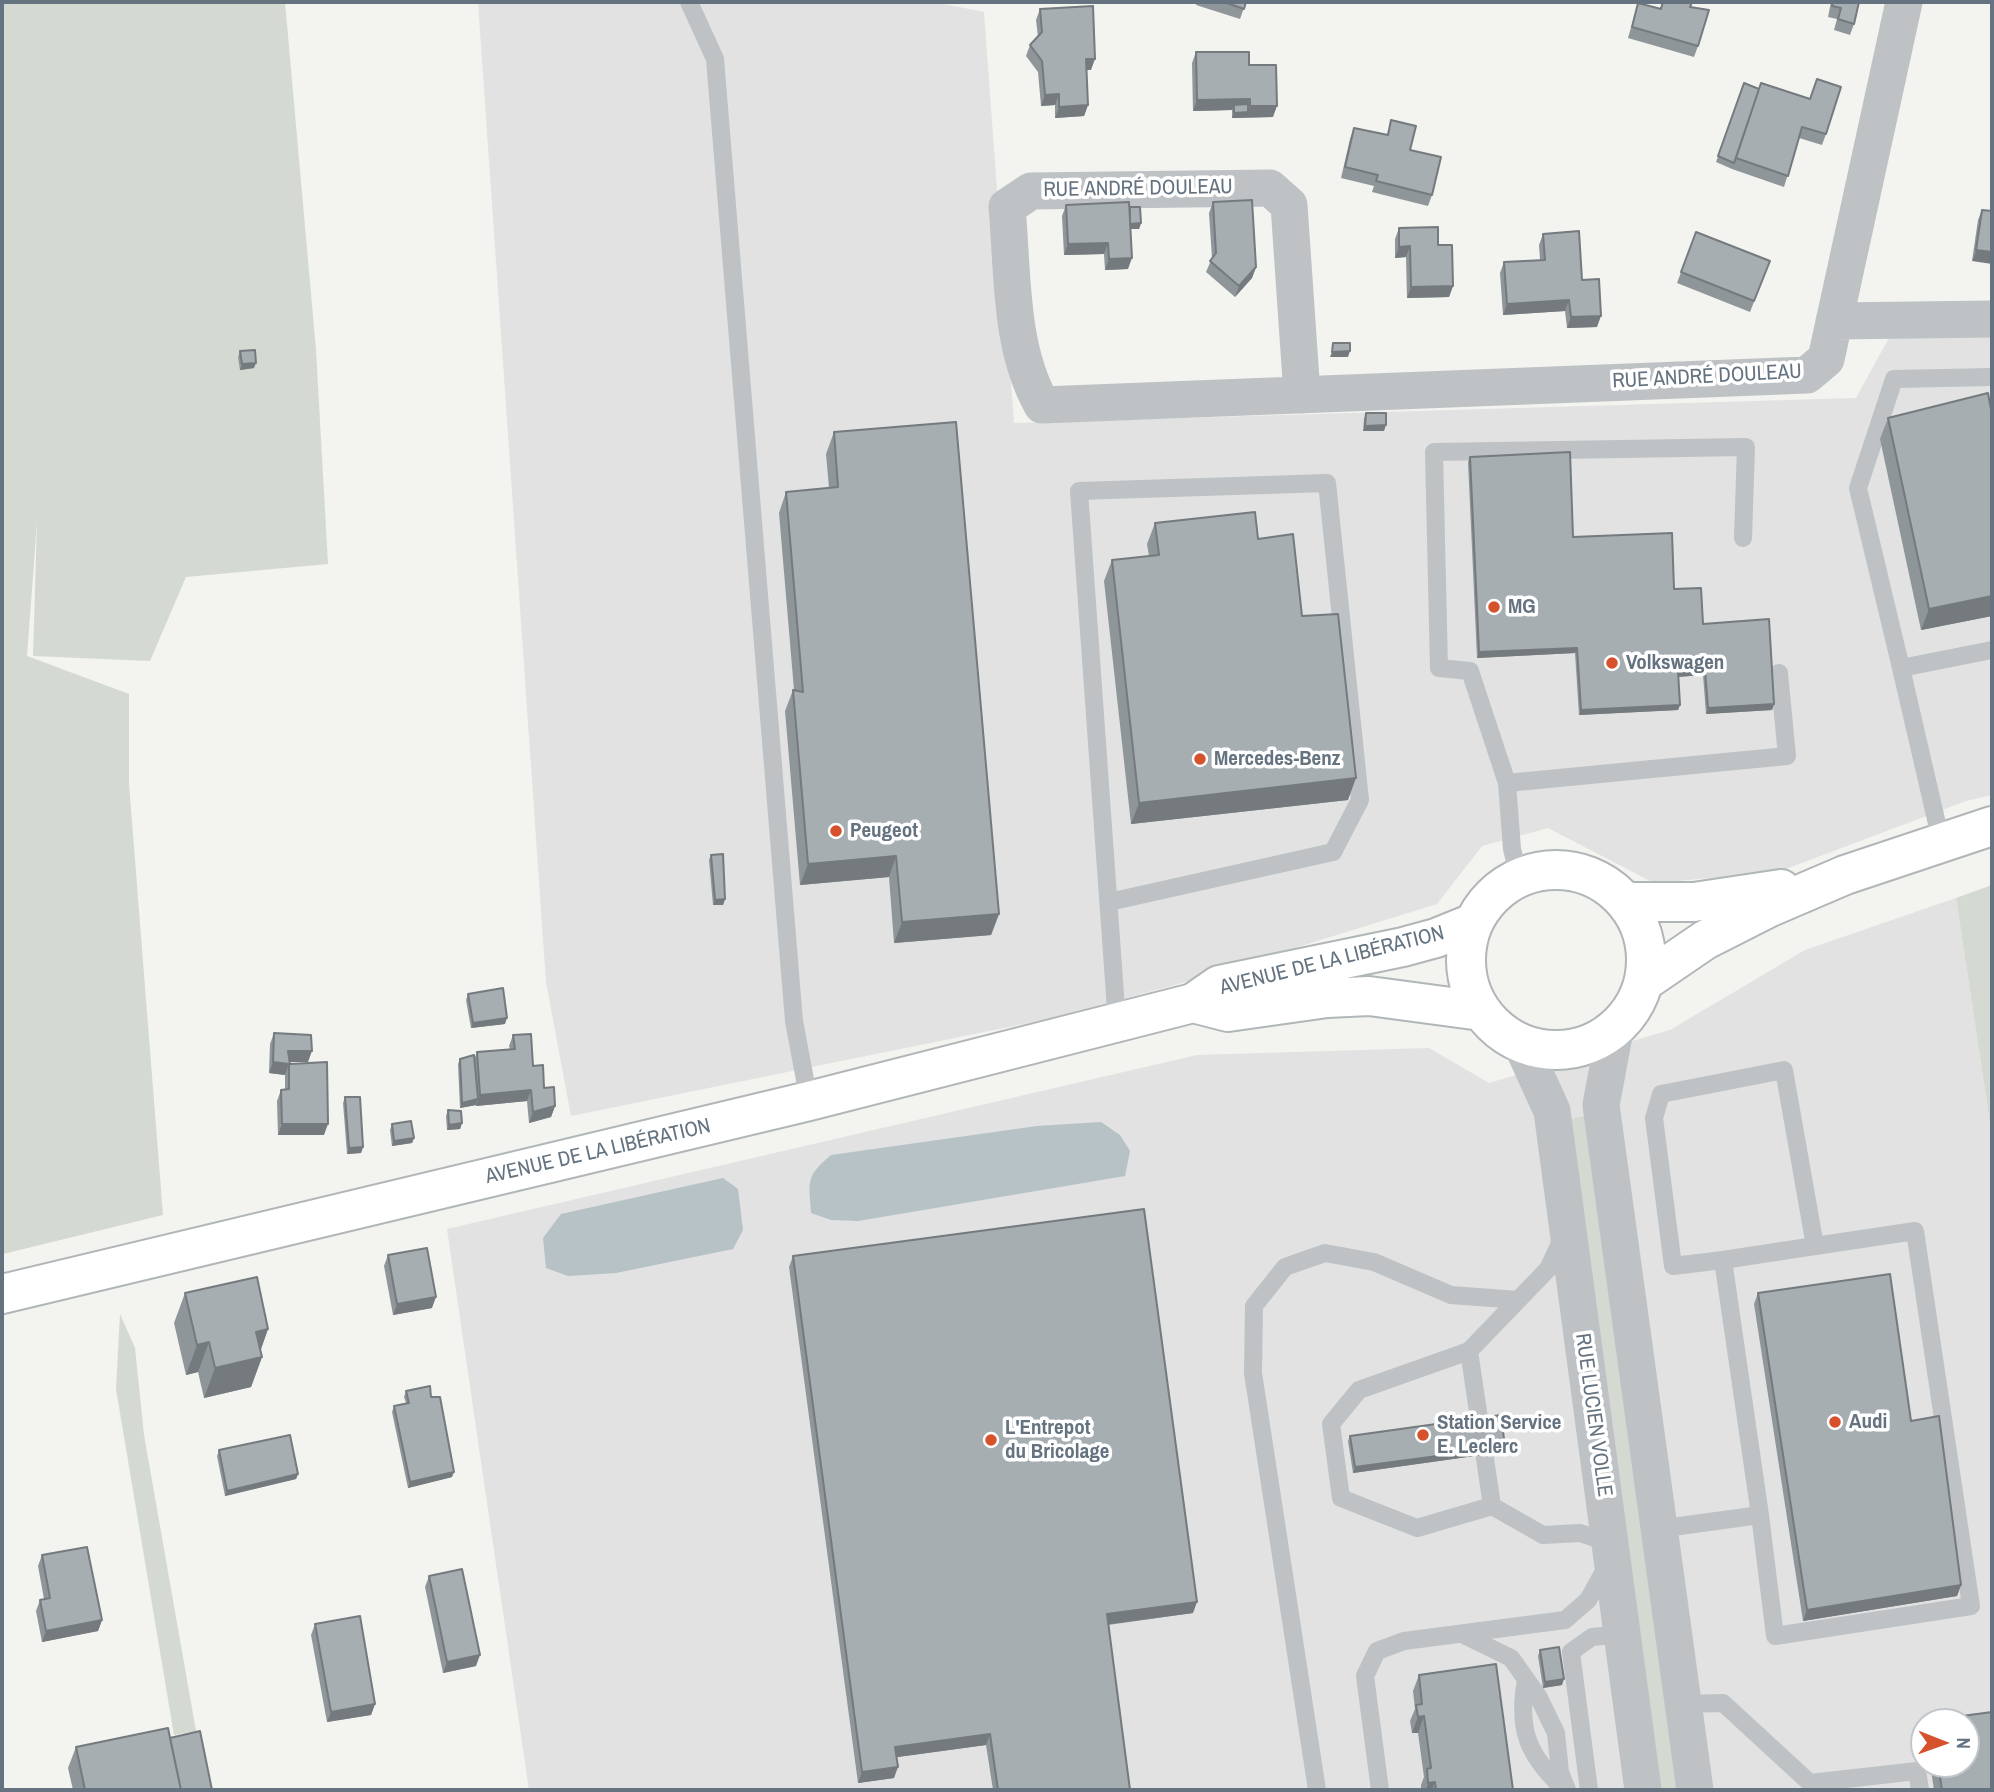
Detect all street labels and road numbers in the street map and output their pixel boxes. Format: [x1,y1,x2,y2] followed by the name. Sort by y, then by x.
[1043,175,1233,203] street label: RUE ANDRÉ DOULEAU
[1612,359,1802,395] street label: RUE ANDRÉ DOULEAU
[1217,921,1447,1001] street label: AVENUE DE LA LIBÉRATION
[483,1114,713,1190] street label: AVENUE DE LA LIBÉRATION
[1569,1332,1617,1498] street label: RUE LUCIEN VOLLE

